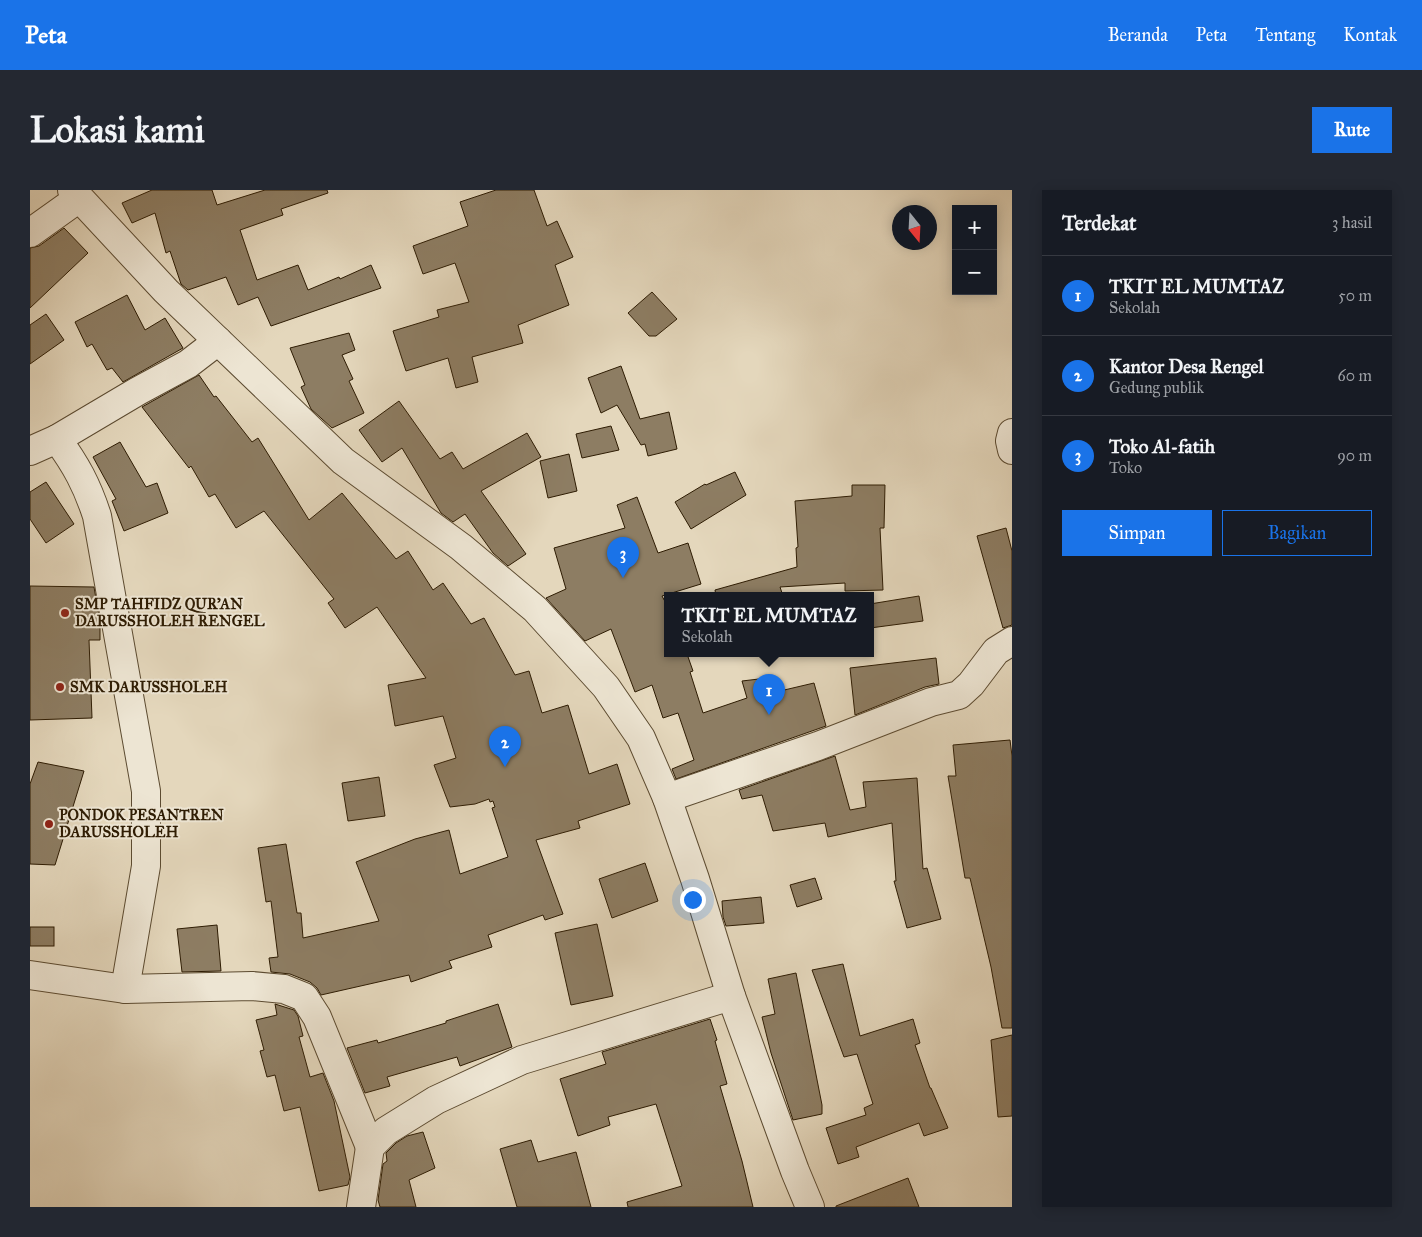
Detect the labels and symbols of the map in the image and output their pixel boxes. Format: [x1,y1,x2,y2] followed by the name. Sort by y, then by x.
[892,205,937,250] north arrow
[607,537,639,578] pin: 3
[75,595,265,630] place label: SMP TAHFIDZ QUR'AN DARUSSHOLEH RENGEL
[59,607,71,619] marker: SMP TAHFIDZ QUR'AN DARUSSHOLEH RENGEL
[753,674,785,715] pin: 1
[70,678,228,696] place label: SMK DARUSSHOLEH
[54,681,66,693] marker: SMK DARUSSHOLEH
[489,726,521,767] pin: 2
[59,806,224,841] place label: PONDOK PESANTREN DARUSSHOLEH
[43,818,55,830] marker: PONDOK PESANTREN DARUSSHOLEH
[680,887,706,913] your location

